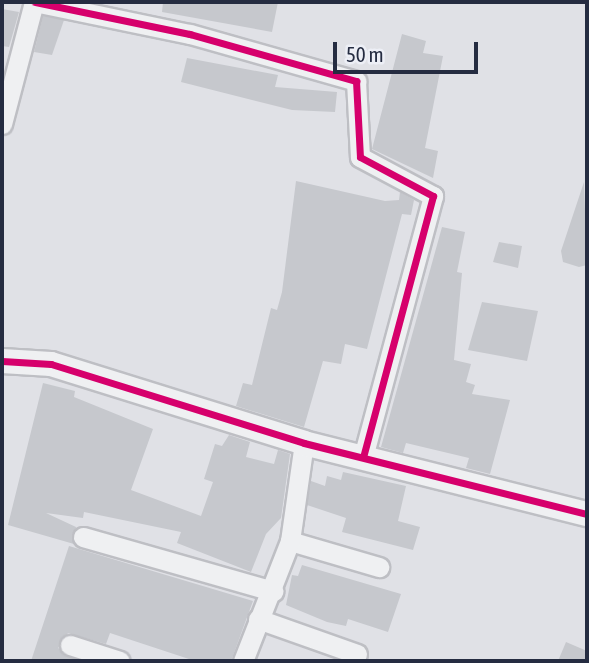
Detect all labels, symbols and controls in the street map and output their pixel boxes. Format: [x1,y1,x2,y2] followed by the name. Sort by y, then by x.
[337,28,482,72] scale bar
[346,42,384,66] text: 50 m

